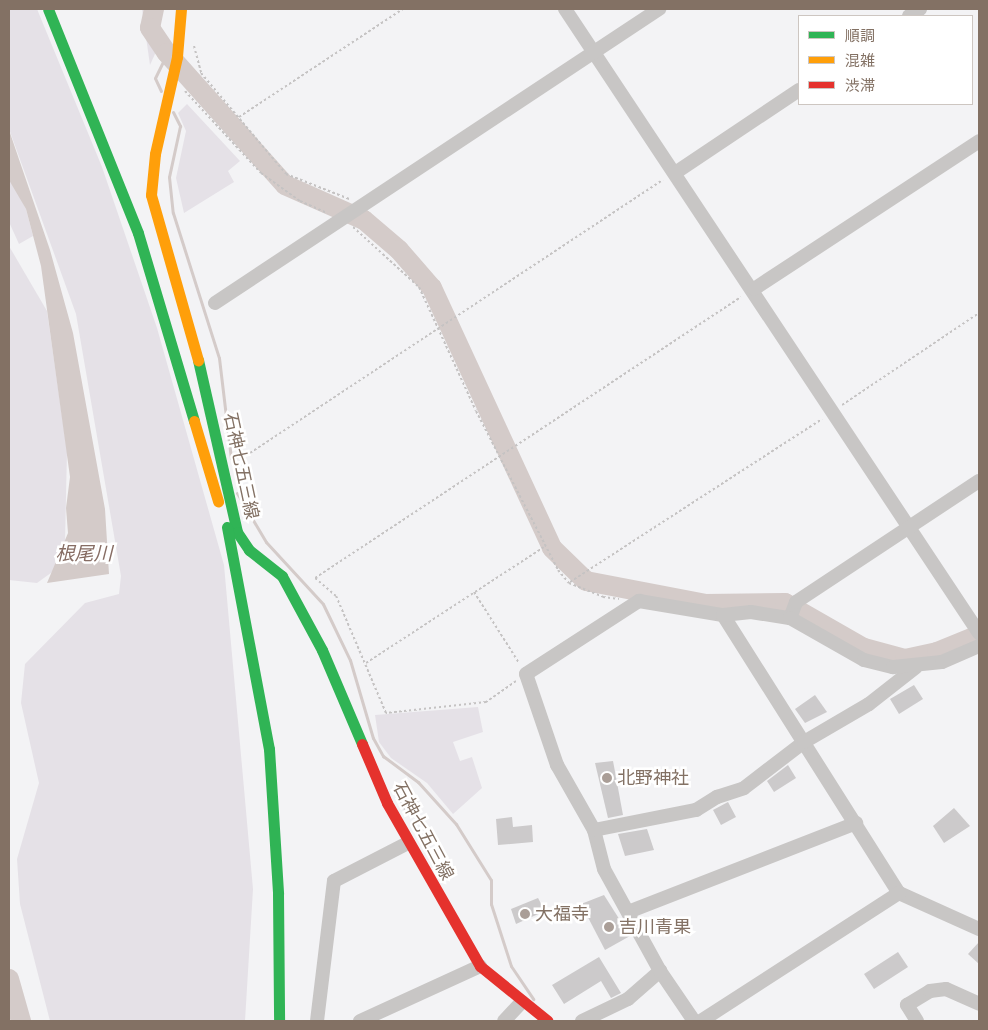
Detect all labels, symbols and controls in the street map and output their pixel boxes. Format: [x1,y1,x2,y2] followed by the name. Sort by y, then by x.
[798,15,973,105] legend
[845,26,875,45] text: 順調
[845,51,875,70] text: 混雑
[845,76,875,95] text: 渋滞
[219,411,263,521] street label: 石神七五三線
[56,543,112,565] water label: 根尾川
[617,767,689,789] place label: 北野神社
[601,772,613,784] marker: 北野神社
[388,778,458,884] street label: 石神七五三線
[535,903,589,925] place label: 大福寺
[519,908,531,920] marker: 大福寺
[619,916,691,938] place label: 吉川青果
[603,921,615,933] marker: 吉川青果

